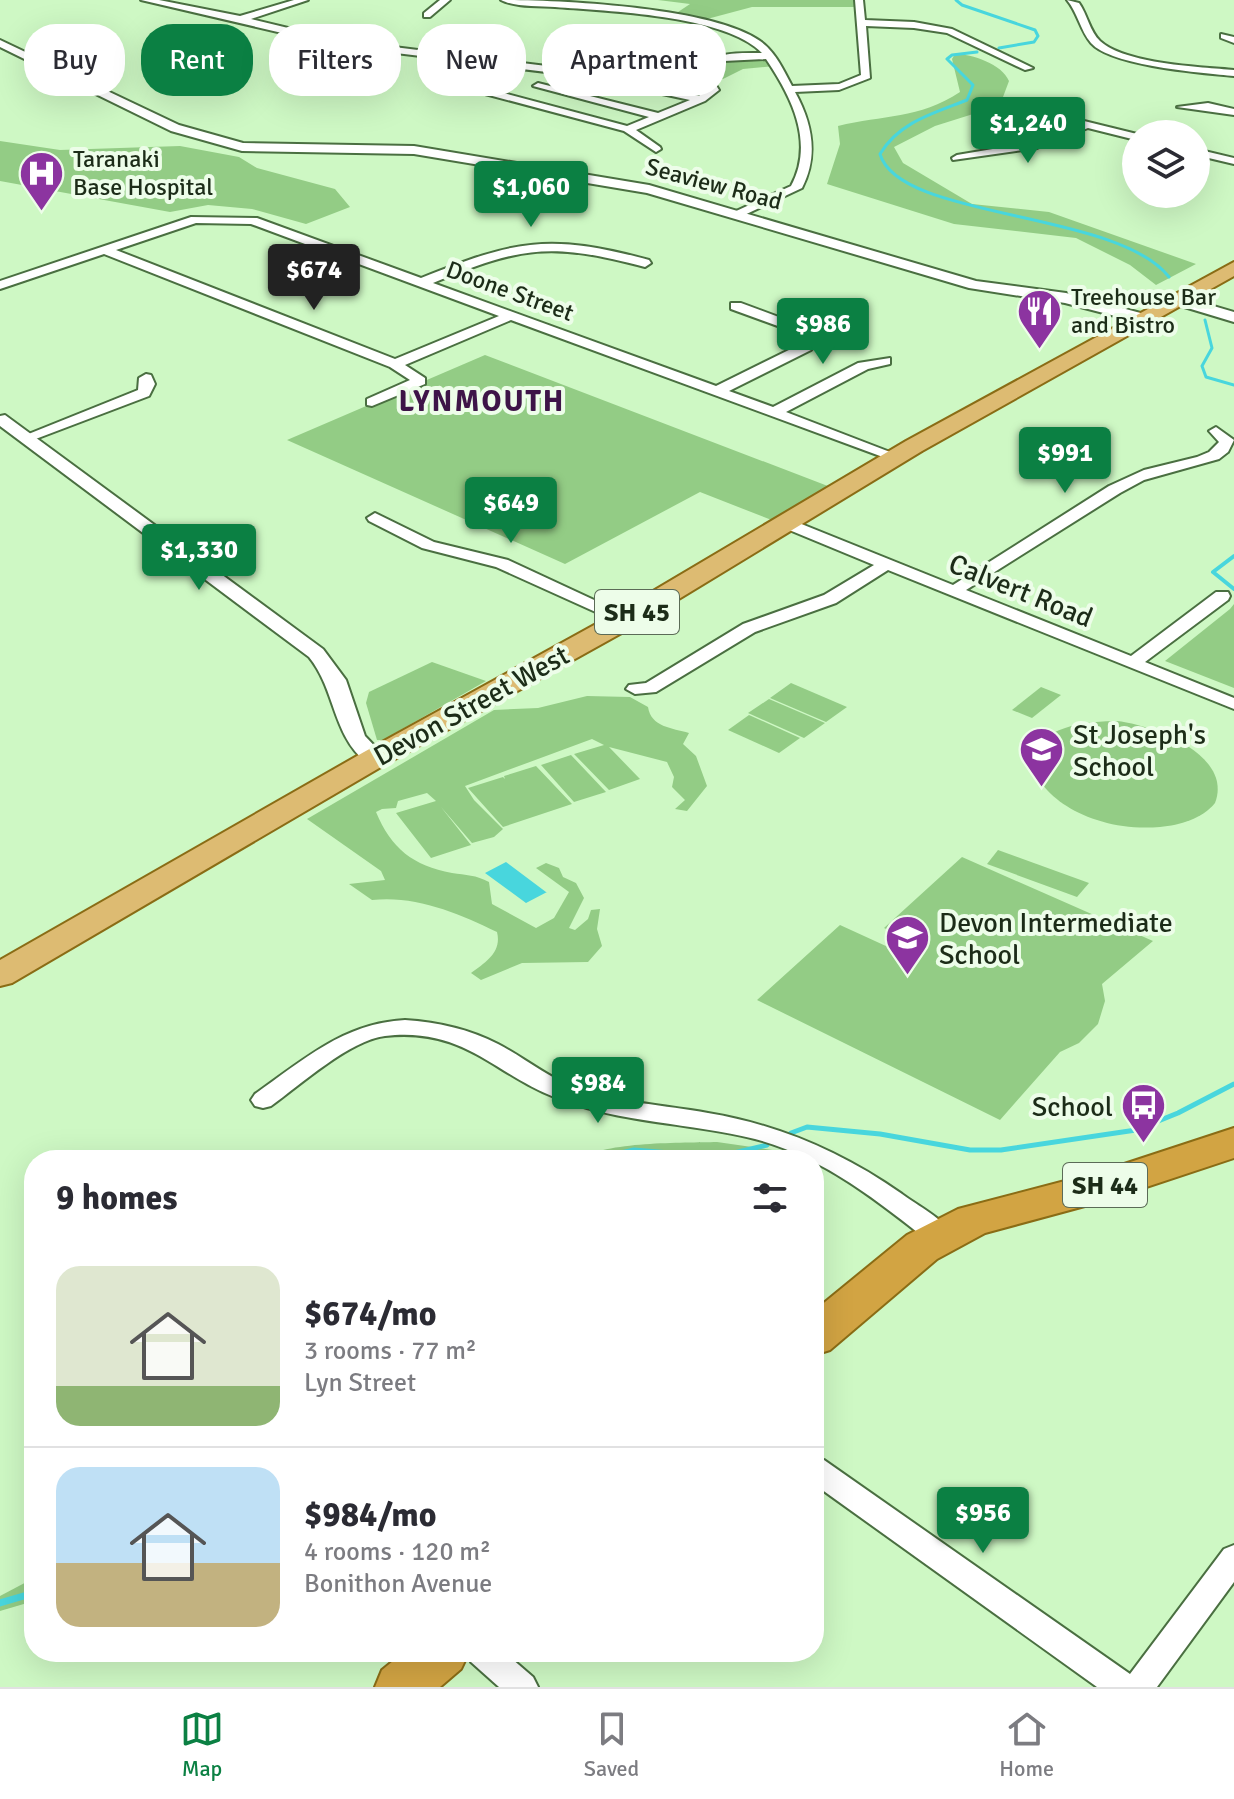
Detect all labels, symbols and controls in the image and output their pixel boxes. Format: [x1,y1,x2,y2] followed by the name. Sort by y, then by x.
[24,24,125,96] chip: Buy
[141,24,253,96] chip: Rent
[269,24,401,96] chip: Filters
[417,24,526,96] chip: New
[542,24,726,96] chip: Apartment
[963,97,1093,165] pin: $1,240
[989,107,1067,139] text: $1,240
[1122,120,1210,208] map controls
[1122,120,1210,208] button: layers
[73,144,213,202] place label: Taranaki Base Hospital
[18,149,66,212] hospital icon: Taranaki Base Hospital
[643,151,785,217] street label: Seaview Road
[466,161,596,229] pin: $1,060
[492,171,570,203] text: $1,060
[267,244,361,312] pin: $674
[286,254,342,286] text: $674
[442,254,578,328] street label: Doone Street
[1071,282,1216,340] place label: Treehouse Bar and Bistro
[1016,287,1064,350] restaurant icon: Treehouse Bar and Bistro
[776,298,870,366] pin: $986
[795,308,851,340] text: $986
[399,383,565,420] district label: LYNMOUTH
[1018,427,1112,495] pin: $991
[1037,437,1093,469] text: $991
[464,477,558,545] pin: $649
[483,487,539,519] text: $649
[134,524,264,592] pin: $1,330
[160,534,238,566] text: $1,330
[944,547,1097,635] street label: Calvert Road
[595,590,679,634] road number: SH 45
[368,638,575,774] street label: Devon Street West
[1073,718,1206,784] place label: St Joseph's School
[1018,726,1066,789] school or university icon: St Joseph's School
[939,906,1173,972] place label: Devon Intermediate School
[884,914,932,977] school or university icon: Devon Intermediate School
[551,1057,645,1125] pin: $984
[570,1067,626,1099] text: $984
[1120,1082,1168,1145] bus stop icon: School
[1032,1090,1113,1124] place label: School
[1063,1163,1147,1207] road number: SH 44
[748,1176,792,1220] icon: filters
[56,1177,177,1219] text: 9 homes
[304,1293,437,1335] text: $674/mo
[120,1298,216,1394] icon: home
[304,1335,477,1367] text: 3 rooms · 77 m²
[304,1367,416,1399] text: Lyn Street
[936,1487,1030,1555] pin: $956
[304,1494,437,1536] text: $984/mo
[955,1497,1011,1529] text: $956
[120,1499,216,1595] icon: home
[304,1536,491,1568] text: 4 rooms · 120 m²
[304,1568,492,1600] text: Bonithon Avenue
[180,1707,224,1782] tab: Map
[584,1707,639,1782] tab: Saved
[999,1707,1054,1782] tab: Home

